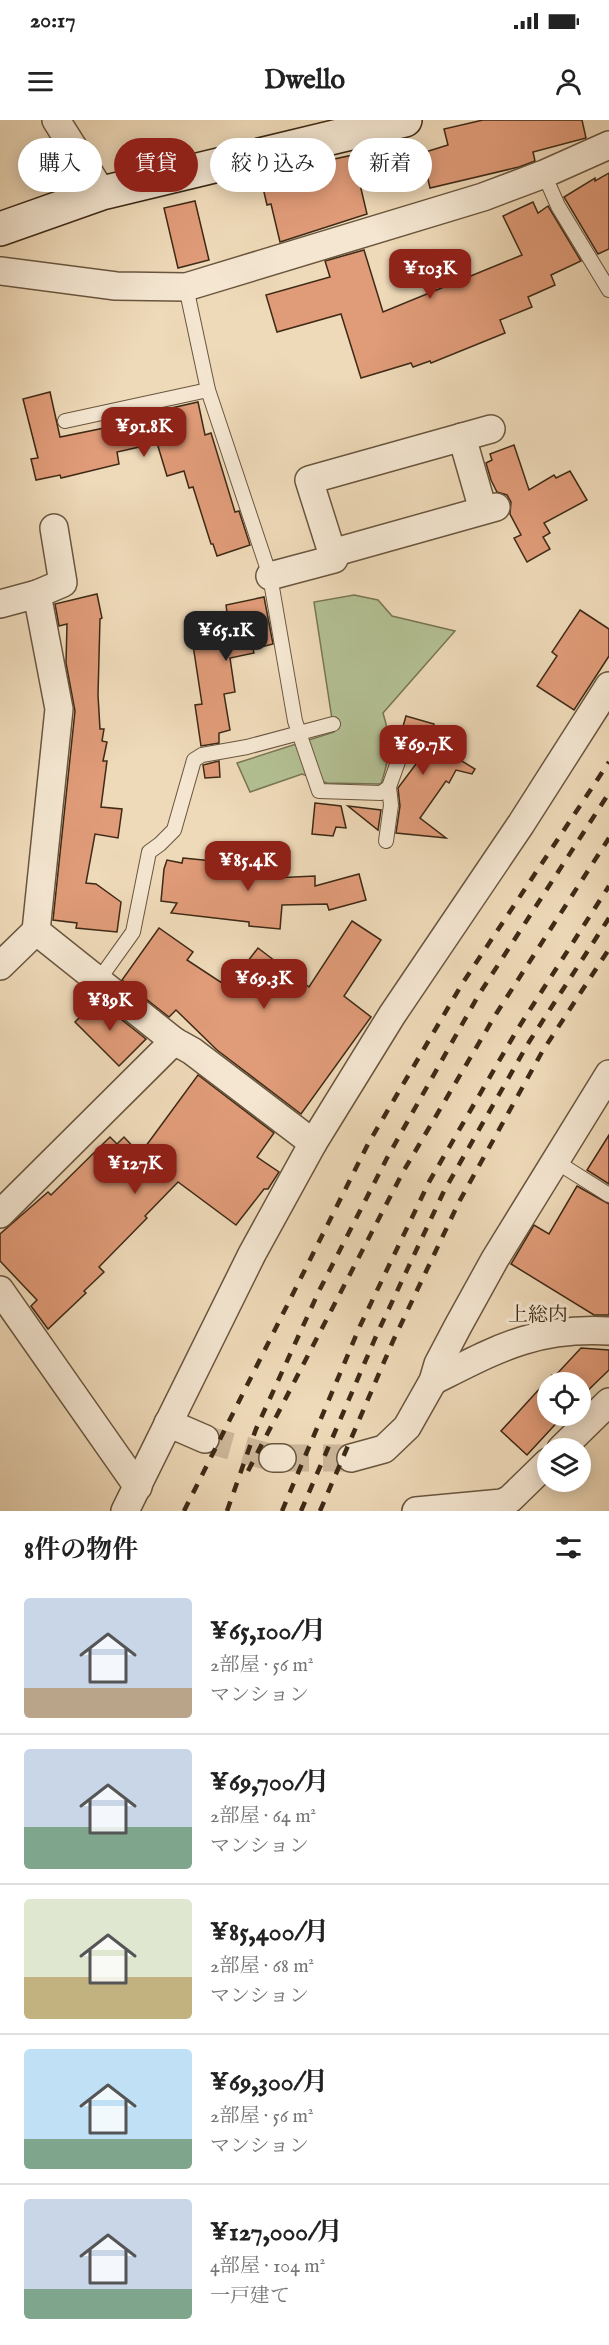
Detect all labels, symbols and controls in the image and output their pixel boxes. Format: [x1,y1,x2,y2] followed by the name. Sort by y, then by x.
[30,7,75,35] text: 20:17
[264,64,345,98] text: Dwello
[24,65,57,98] icon: menu
[552,65,585,98] icon: person
[18,138,102,192] chip: 購入
[114,138,198,192] chip: 賃貸
[210,138,336,192] chip: 絞り込み
[348,138,432,192] chip: 新着
[388,249,472,300] pin: ¥103K
[403,256,457,281] text: ¥103K
[95,407,193,458] pin: ¥91.8K
[115,414,173,439] text: ¥91.8K
[177,611,275,662] pin: ¥65.1K
[198,618,254,643] text: ¥65.1K
[374,725,472,776] pin: ¥69.7K
[394,732,452,757] text: ¥69.7K
[199,841,297,892] pin: ¥85.4K
[219,848,277,873] text: ¥85.4K
[215,959,313,1010] pin: ¥69.3K
[235,966,293,991] text: ¥69.3K
[74,981,146,1032] pin: ¥89K
[87,988,133,1013] text: ¥89K
[93,1144,177,1195] pin: ¥127K
[107,1151,163,1176] text: ¥127K
[508,1303,568,1328] district label: 上総内
[537,1372,591,1492] map controls
[537,1372,591,1426] button: locate
[537,1438,591,1492] button: layers
[552,1531,585,1564] icon: filters
[24,1534,138,1567] text: 8件の物件
[210,1615,326,1648] text: ¥65,100/月
[72,1622,144,1694] icon: home
[210,1653,314,1678] text: 2部屋 · 56 m²
[210,1683,309,1708] text: マンション
[210,1766,329,1799] text: ¥69,700/月
[72,1773,144,1845] icon: home
[210,1804,316,1829] text: 2部屋 · 64 m²
[210,1834,309,1859] text: マンション
[210,1916,329,1949] text: ¥85,400/月
[72,1923,144,1995] icon: home
[210,1954,314,1979] text: 2部屋 · 68 m²
[210,1984,309,2009] text: マンション
[210,2066,328,2099] text: ¥69,300/月
[72,2073,144,2145] icon: home
[210,2104,314,2129] text: 2部屋 · 56 m²
[210,2134,309,2159] text: マンション
[210,2216,343,2249] text: ¥127,000/月
[72,2223,144,2295] icon: home
[210,2254,325,2279] text: 4部屋 · 104 m²
[210,2284,290,2309] text: 一戸建て

